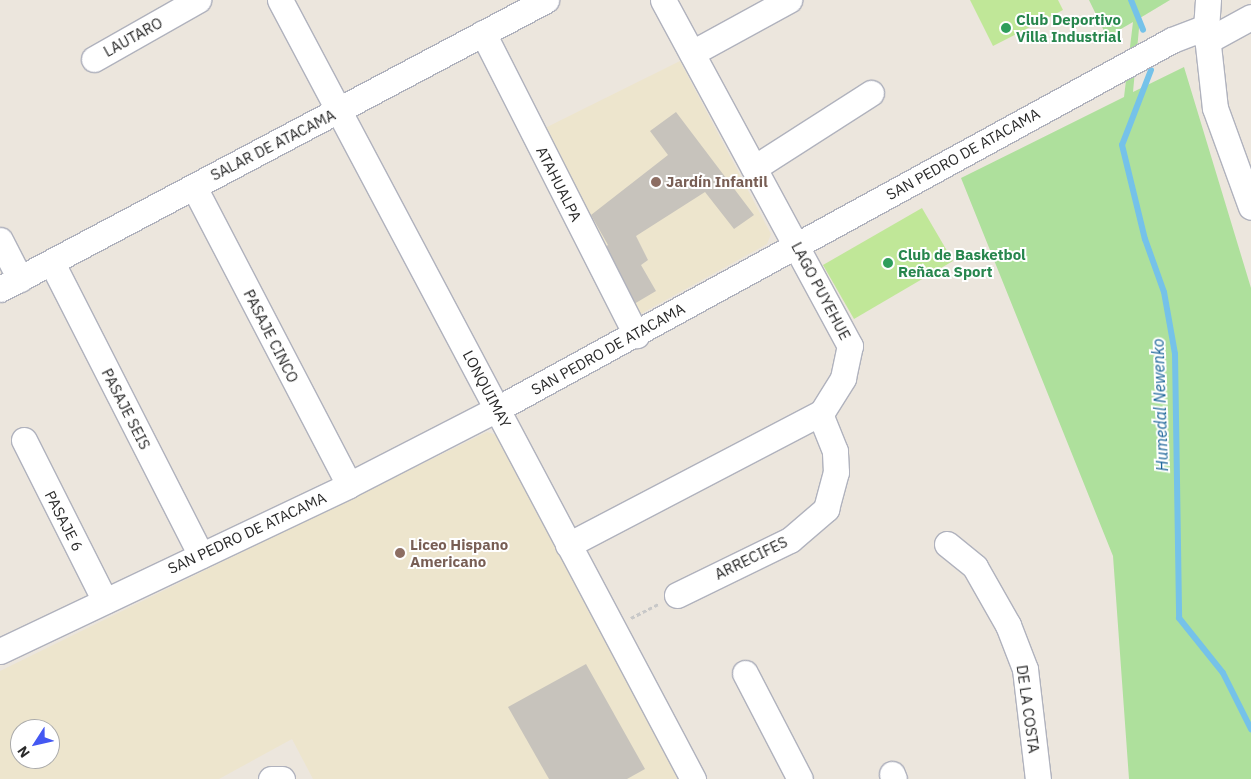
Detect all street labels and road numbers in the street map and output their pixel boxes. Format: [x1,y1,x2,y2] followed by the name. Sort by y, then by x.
[100,13,166,61] street label: LAUTARO
[883,104,1043,204] street label: SAN PEDRO DE ATACAMA
[208,106,338,184] street label: SALAR DE ATACAMA
[532,144,586,224] street label: ATAHUALPA
[788,239,854,343] street label: LAGO PUYEHUE
[240,286,302,386] street label: PASAJE CINCO
[528,299,688,399] street label: SAN PEDRO DE ATACAMA
[459,347,515,431] street label: LONQUIMAY
[98,365,154,453] street label: PASAJE SEIS
[41,488,87,554] street label: PASAJE 6
[165,488,329,578] street label: SAN PEDRO DE ATACAMA
[712,533,790,583] street label: ARRECIFES
[1013,664,1043,754] street label: DE LA COSTA

